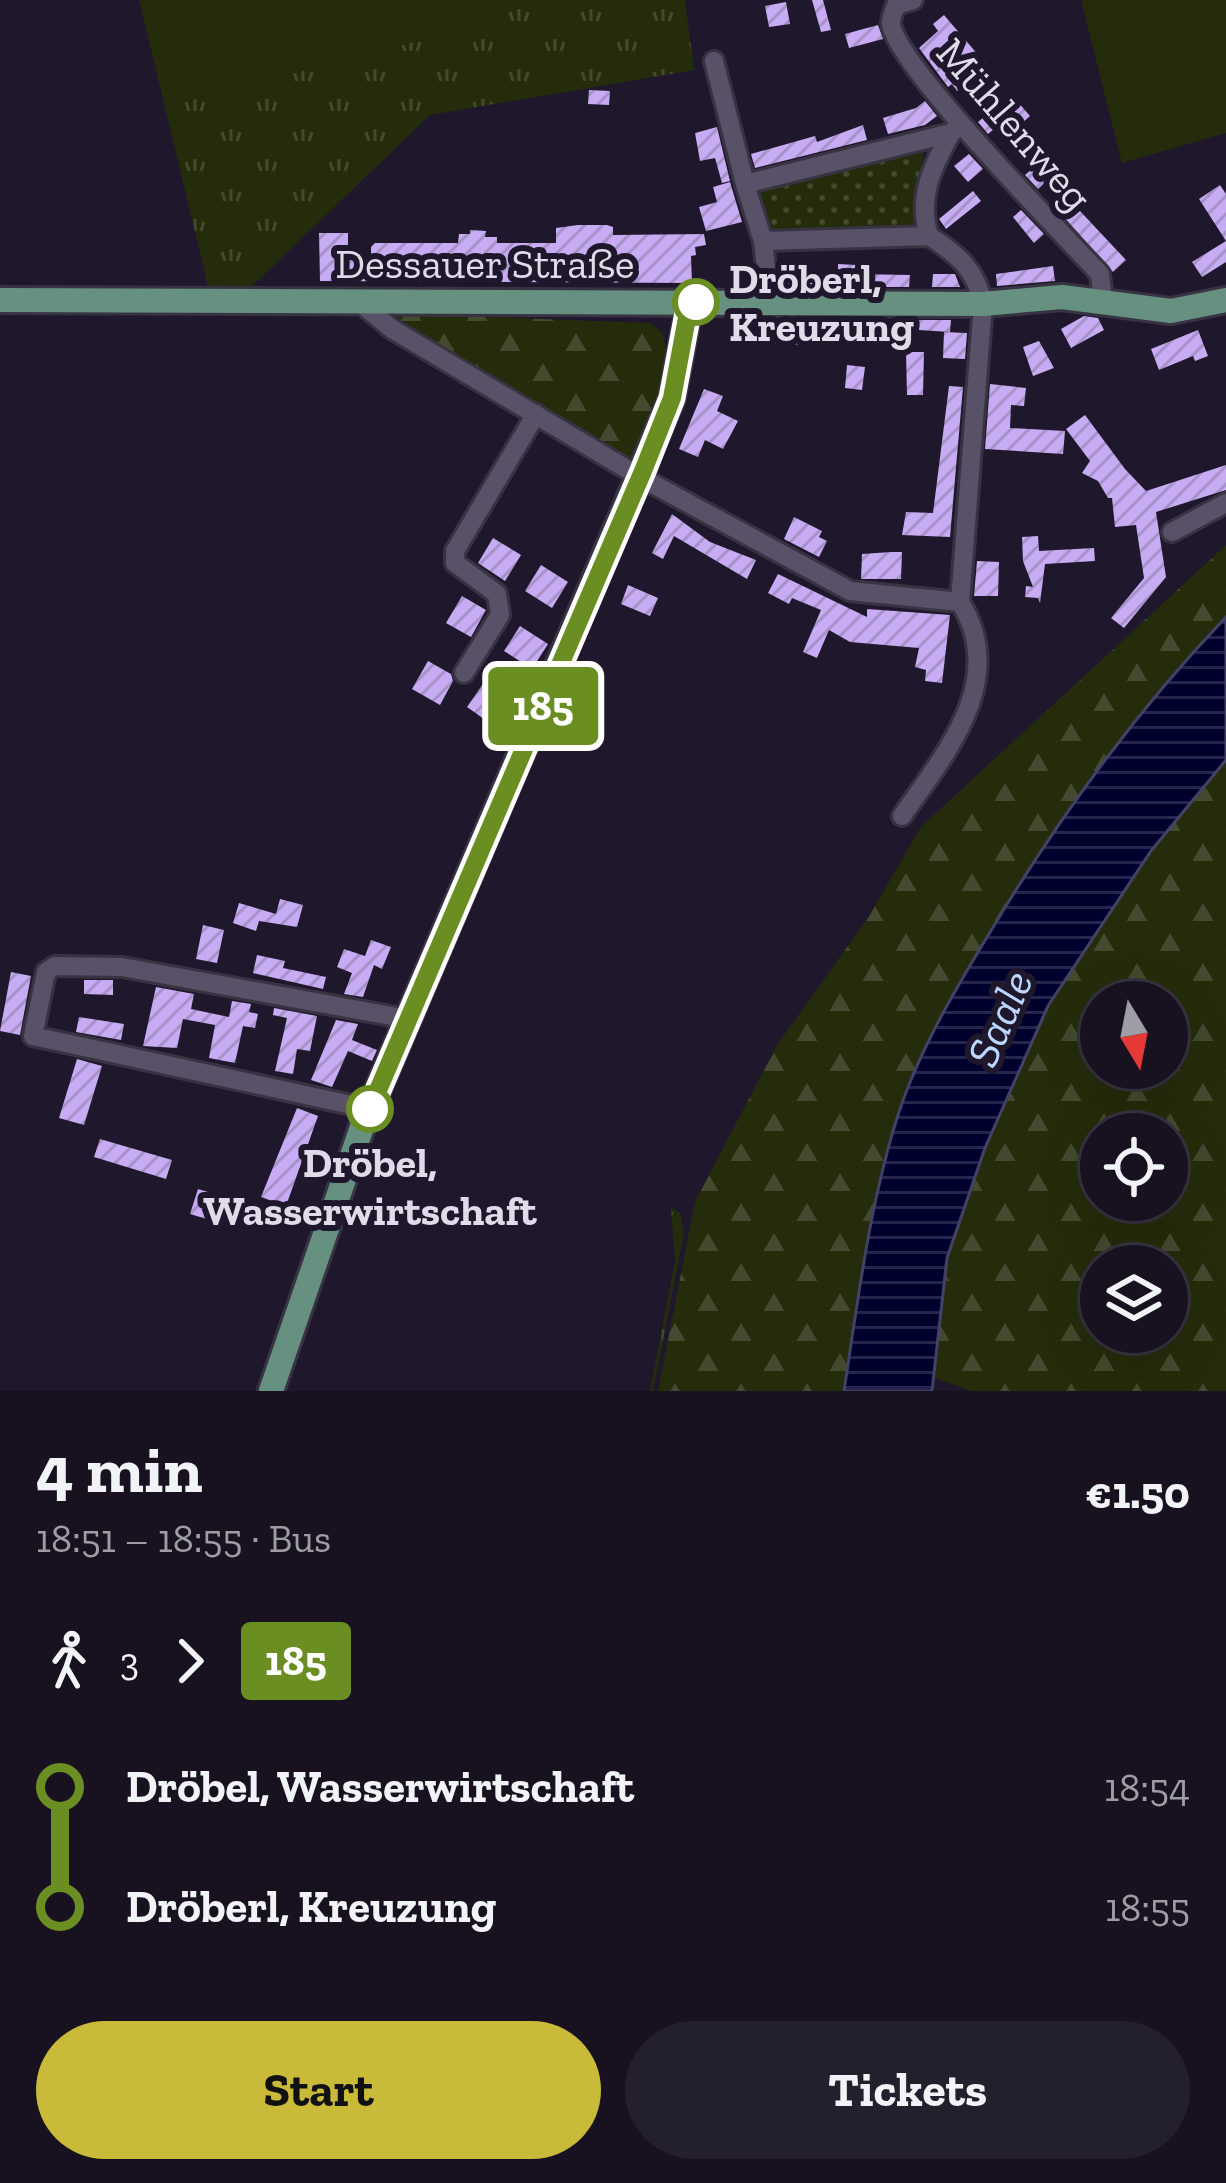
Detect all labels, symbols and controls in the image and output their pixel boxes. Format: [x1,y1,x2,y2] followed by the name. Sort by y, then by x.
[926,28,1103,221] street label: Mühlenweg
[335,238,635,289] street label: Dessauer Straße
[729,253,914,352] place label: Dröberl, Kreuzung
[674,280,718,324] marker: Dröberl, Kreuzung
[474,667,612,745] line badge: 185
[512,680,574,731] text: 185
[955,962,1045,1075] water label: Saale
[1080,981,1188,1089] north arrow
[1080,981,1188,1353] map controls
[348,1087,392,1131] marker: Dröbel, Wasserwirtschaft
[1080,1113,1188,1221] button: locate
[203,1137,538,1236] place label: Dröbel, Wasserwirtschaft
[1080,1245,1188,1353] button: layers
[36,1430,203,1509] text: 4 min
[1086,1466,1190,1520] text: €1.50
[36,1515,331,1562] text: 18:51 – 18:55 · Bus
[36,1628,102,1694] icon: walk
[157,1628,223,1694] icon: forward
[265,1635,327,1686] text: 185
[120,1638,139,1685] text: 3
[126,1760,634,1814] text: Dröbel, Wasserwirtschaft
[1104,1764,1190,1811] text: 18:54
[126,1880,496,1934] text: Dröberl, Kreuzung
[1105,1884,1190,1931] text: 18:55
[36,2021,601,2159] button: Start
[625,2021,1190,2159] button: Tickets

